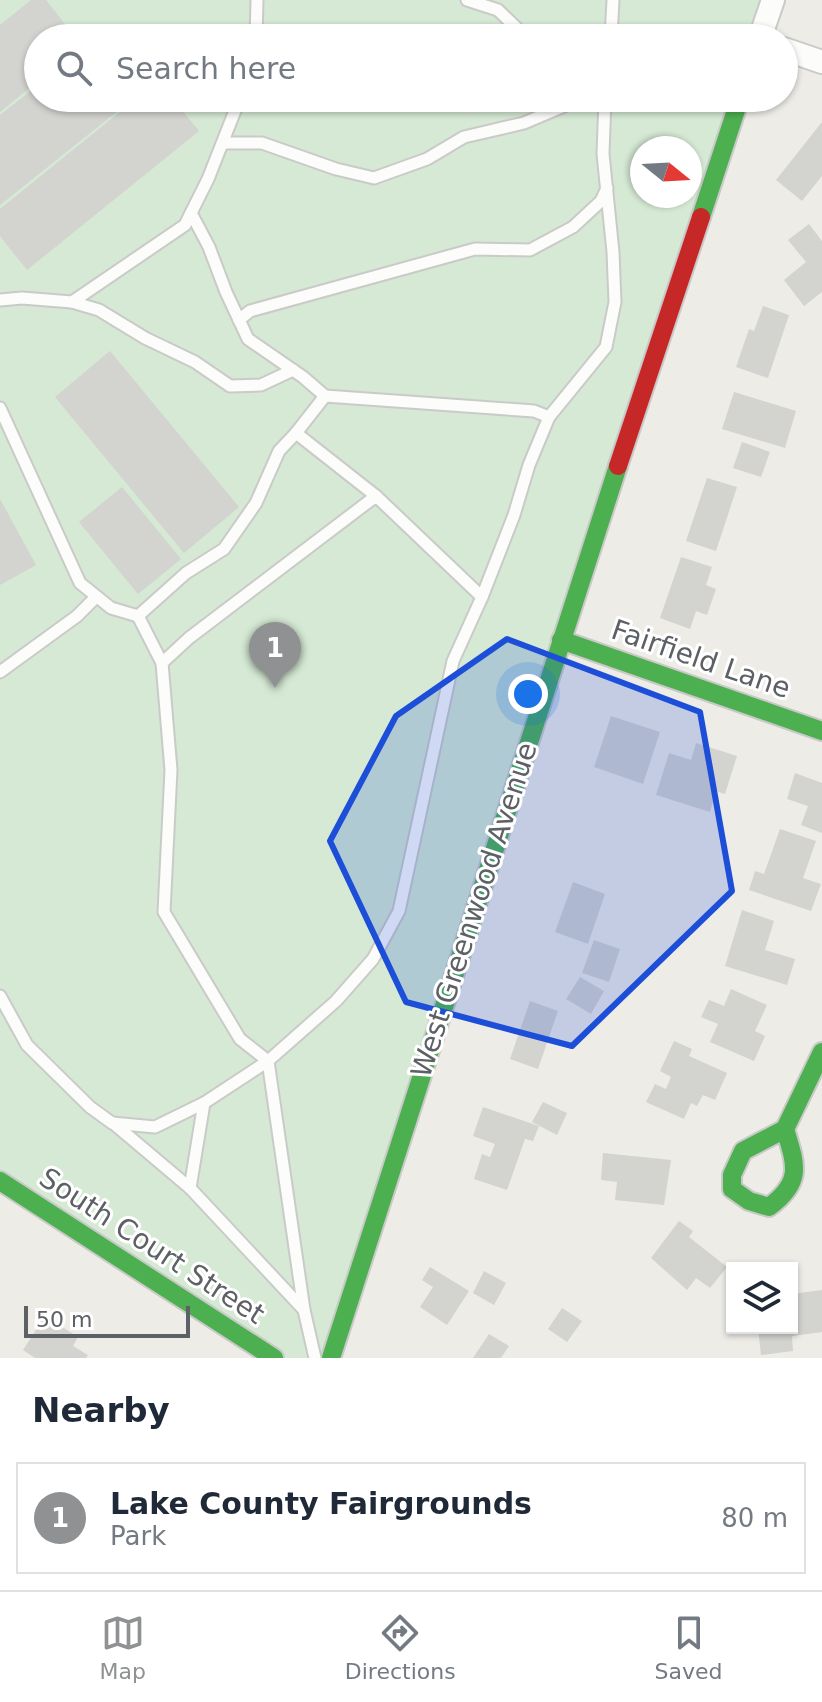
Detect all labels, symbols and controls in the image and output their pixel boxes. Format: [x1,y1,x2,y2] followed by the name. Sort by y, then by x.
[24,24,798,112] search box
[52,46,96,90] icon: search
[116,51,296,86] text: Search here
[630,136,702,208] north arrow
[607,613,795,705] street label: Fairfield Lane
[249,622,301,688] pin: 1
[508,674,548,714] your location
[404,738,544,1082] street label: West Greenwood Avenue
[33,1161,271,1331] street label: South Court Street
[726,1262,798,1334] map controls
[726,1262,798,1334] button: layers
[24,1302,190,1338] scale bar
[36,1307,92,1332] text: 50 m
[32,1390,170,1430] text: Nearby
[110,1486,532,1521] text: Lake County Fairgrounds
[51,1503,69,1533] text: 1
[721,1503,788,1533] text: 80 m
[110,1521,166,1551] text: Park
[99,1611,146,1684] tab: Map
[345,1611,456,1684] tab: Directions
[655,1611,723,1684] tab: Saved

